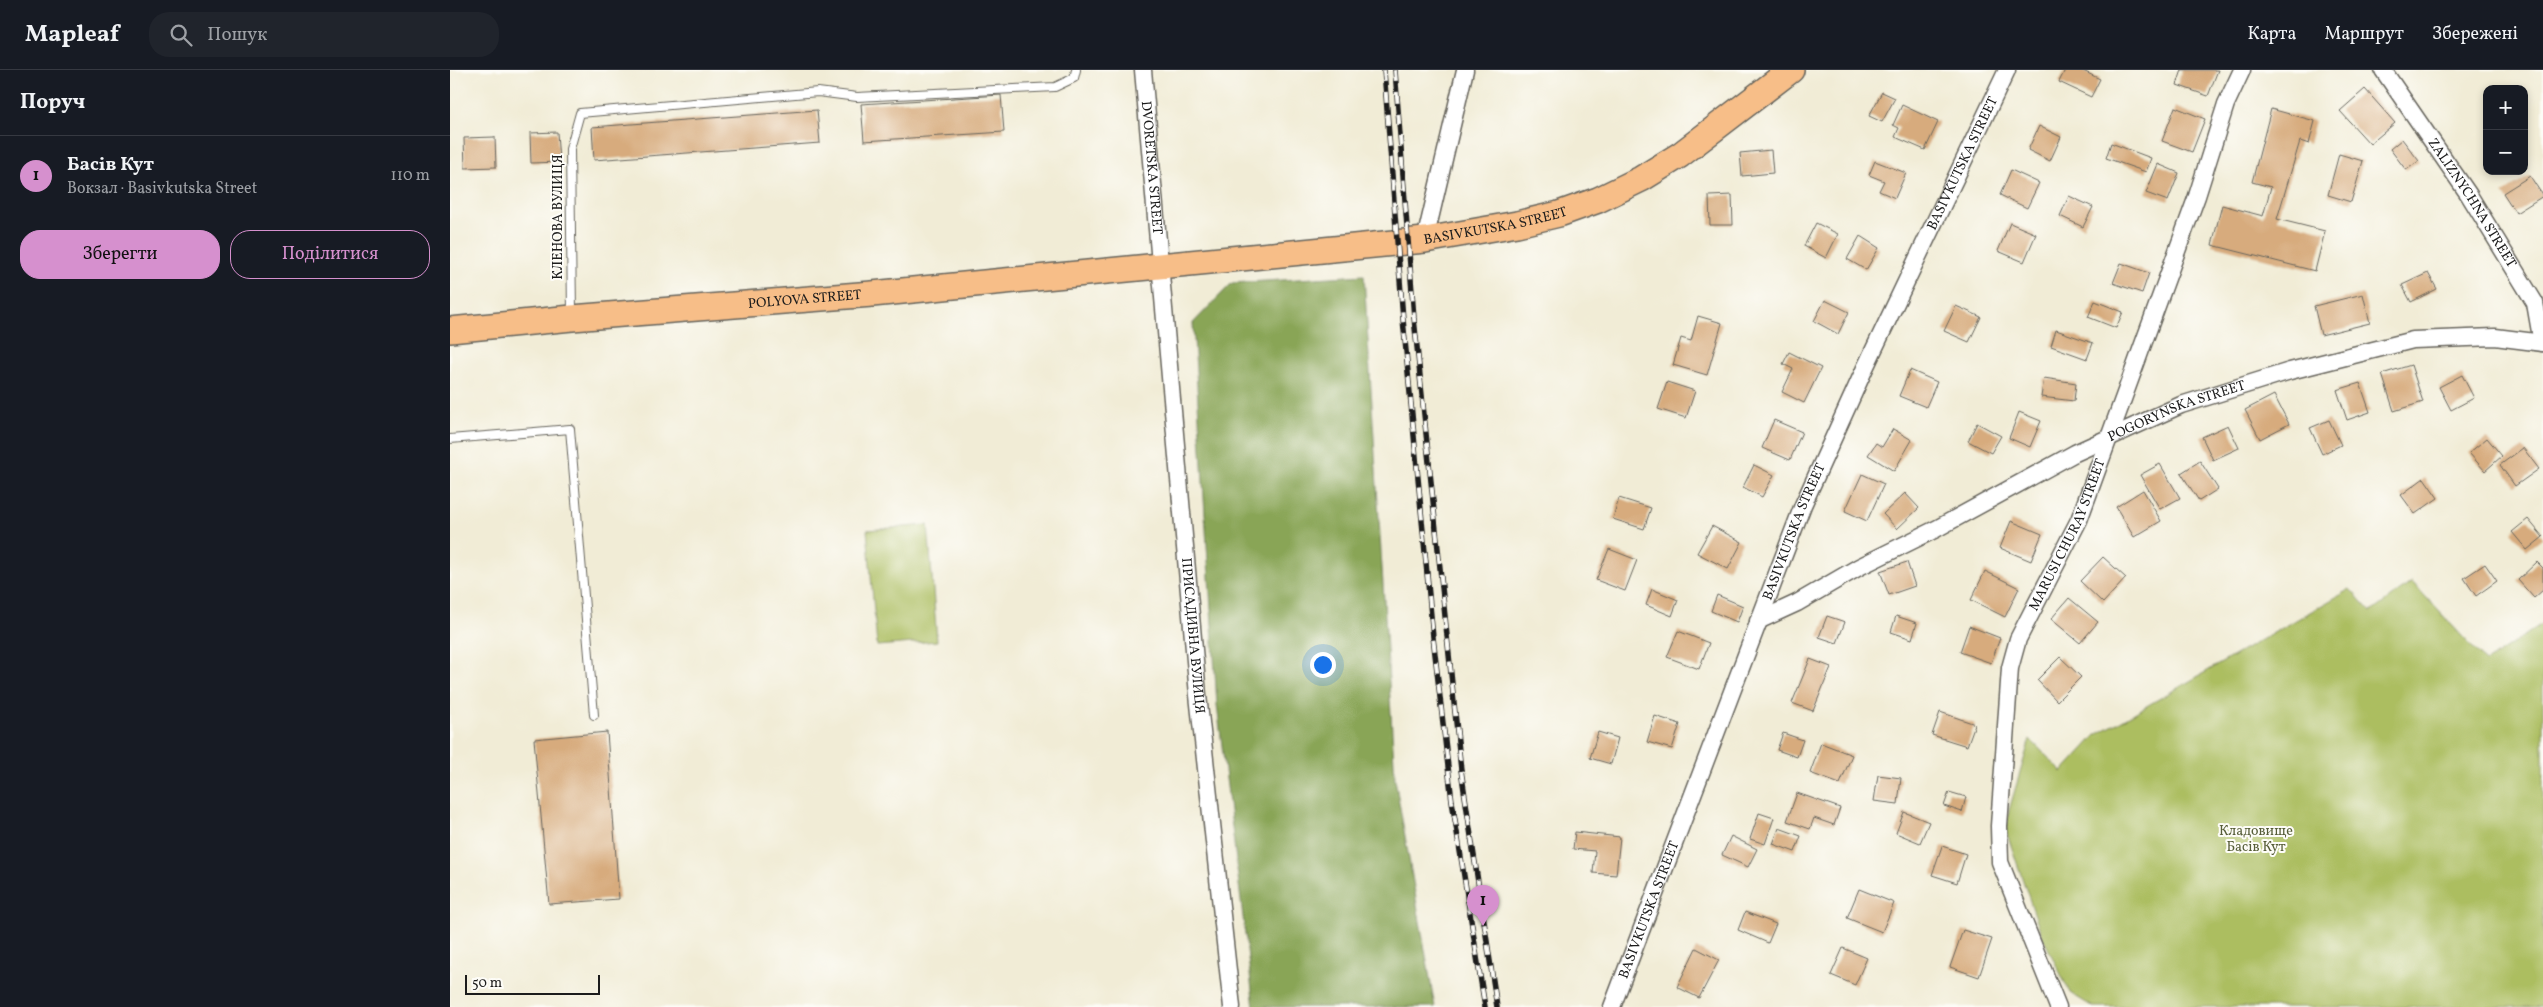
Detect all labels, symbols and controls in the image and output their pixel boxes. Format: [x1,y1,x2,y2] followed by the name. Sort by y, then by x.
[149,12,499,57] search box
[25,18,119,52] text: Mapleaf
[167,21,195,49] icon: search
[207,22,268,48] text: Пошук
[2248,22,2296,47] text: Карта
[2324,22,2404,47] text: Маршрут
[2432,22,2518,47] text: Збережені
[2483,85,2528,175] map controls
[2483,85,2528,130] button: +
[20,88,85,117] text: Поруч
[1922,94,2002,233] street label: BASIVKUTSKA STREET
[1136,100,1167,235] street label: DVORETSKA STREET
[2483,130,2528,175] button: −
[2423,134,2521,271] street label: ZALIZNYCHNA STREET
[67,152,154,178] text: Басів Кут
[549,154,568,280] street label: КЛЕНОВА ВУЛИЦЯ
[33,165,39,187] text: 1
[391,165,430,187] text: 110 m
[67,178,257,200] text: Вокзал · Basivkutska Street
[1422,202,1570,250] street label: BASIVKUTSKA STREET
[20,230,220,279] button: Зберегти
[230,230,430,279] button: Поділитися
[747,285,862,313] street label: POLYOVA STREET
[2105,376,2248,446] street label: POGORYNSKA STREET
[2024,456,2110,614] street label: MARUSI CHURAY STREET
[1758,460,1830,603] street label: BASIVKUTSKA STREET
[1176,557,1209,715] street label: ПРИСАДИБНА ВУЛИЦЯ
[1310,652,1336,678] your location
[2219,822,2293,857] park label: Кладовище Басів Кут
[1614,838,1684,981] street label: BASIVKUTSKA STREET
[1467,885,1499,926] pin: 1
[465,972,600,995] scale bar
[472,974,502,993] text: 50 m

